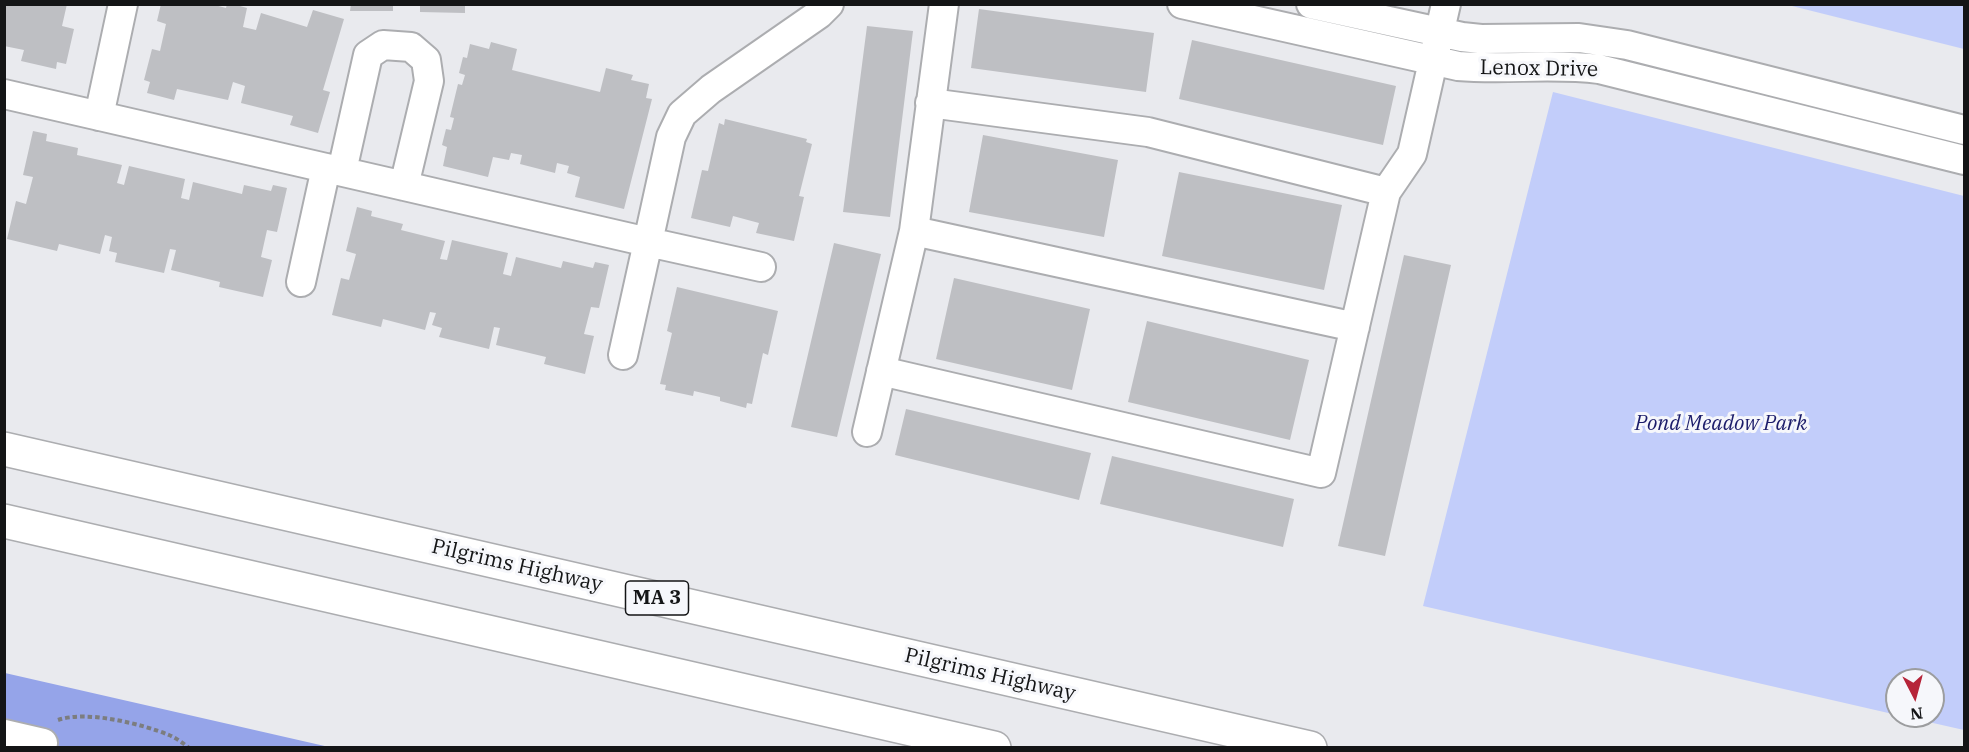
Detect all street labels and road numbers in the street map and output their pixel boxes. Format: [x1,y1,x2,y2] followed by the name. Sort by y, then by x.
[1480,55,1598,83] street label: Lenox Drive
[429,534,605,598] street label: Pilgrims Highway
[626,581,688,615] road number: MA 3
[902,643,1078,707] street label: Pilgrims Highway

